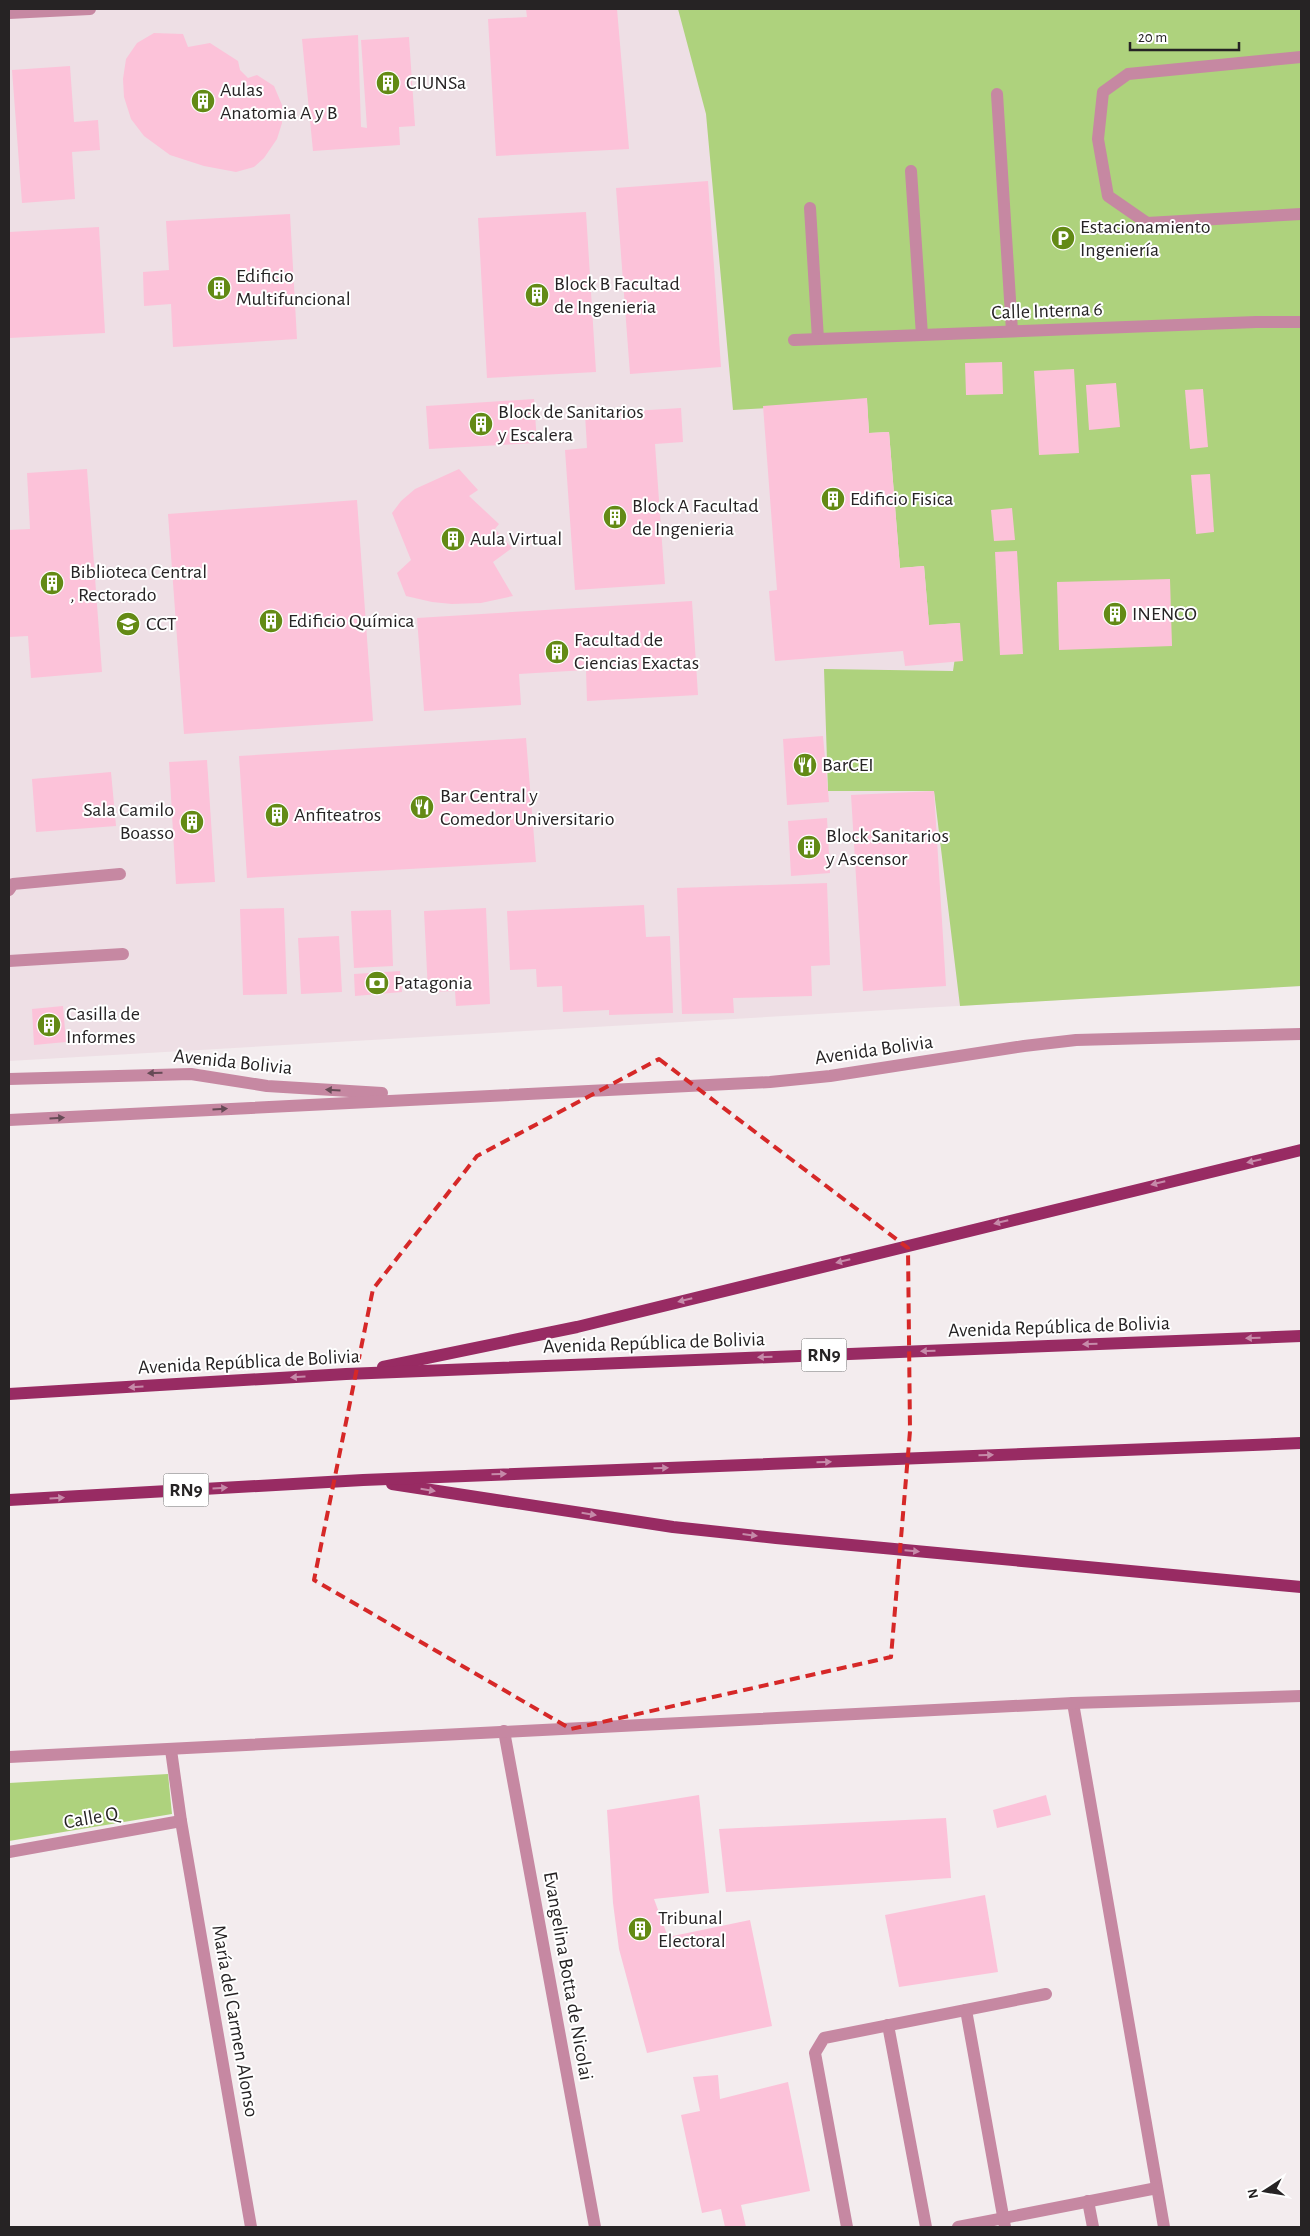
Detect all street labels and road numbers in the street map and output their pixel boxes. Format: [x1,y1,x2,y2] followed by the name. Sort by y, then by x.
[991,299,1103,323] street label: Calle Interna 6
[814,1032,934,1068] street label: Avenida Bolivia
[173,1046,293,1078] street label: Avenida Bolivia
[948,1313,1170,1341] street label: Avenida República de Bolivia
[543,1329,765,1357] street label: Avenida República de Bolivia
[802,1338,846,1372] road number: RN9
[137,1346,361,1378] street label: Avenida República de Bolivia
[164,1474,208,1506] road number: RN9
[62,1803,122,1833] street label: Calle Q
[540,1870,596,2082] street label: Evangelina Botta de Nicolai
[208,1923,262,2119] street label: María del Carmen Alonso

